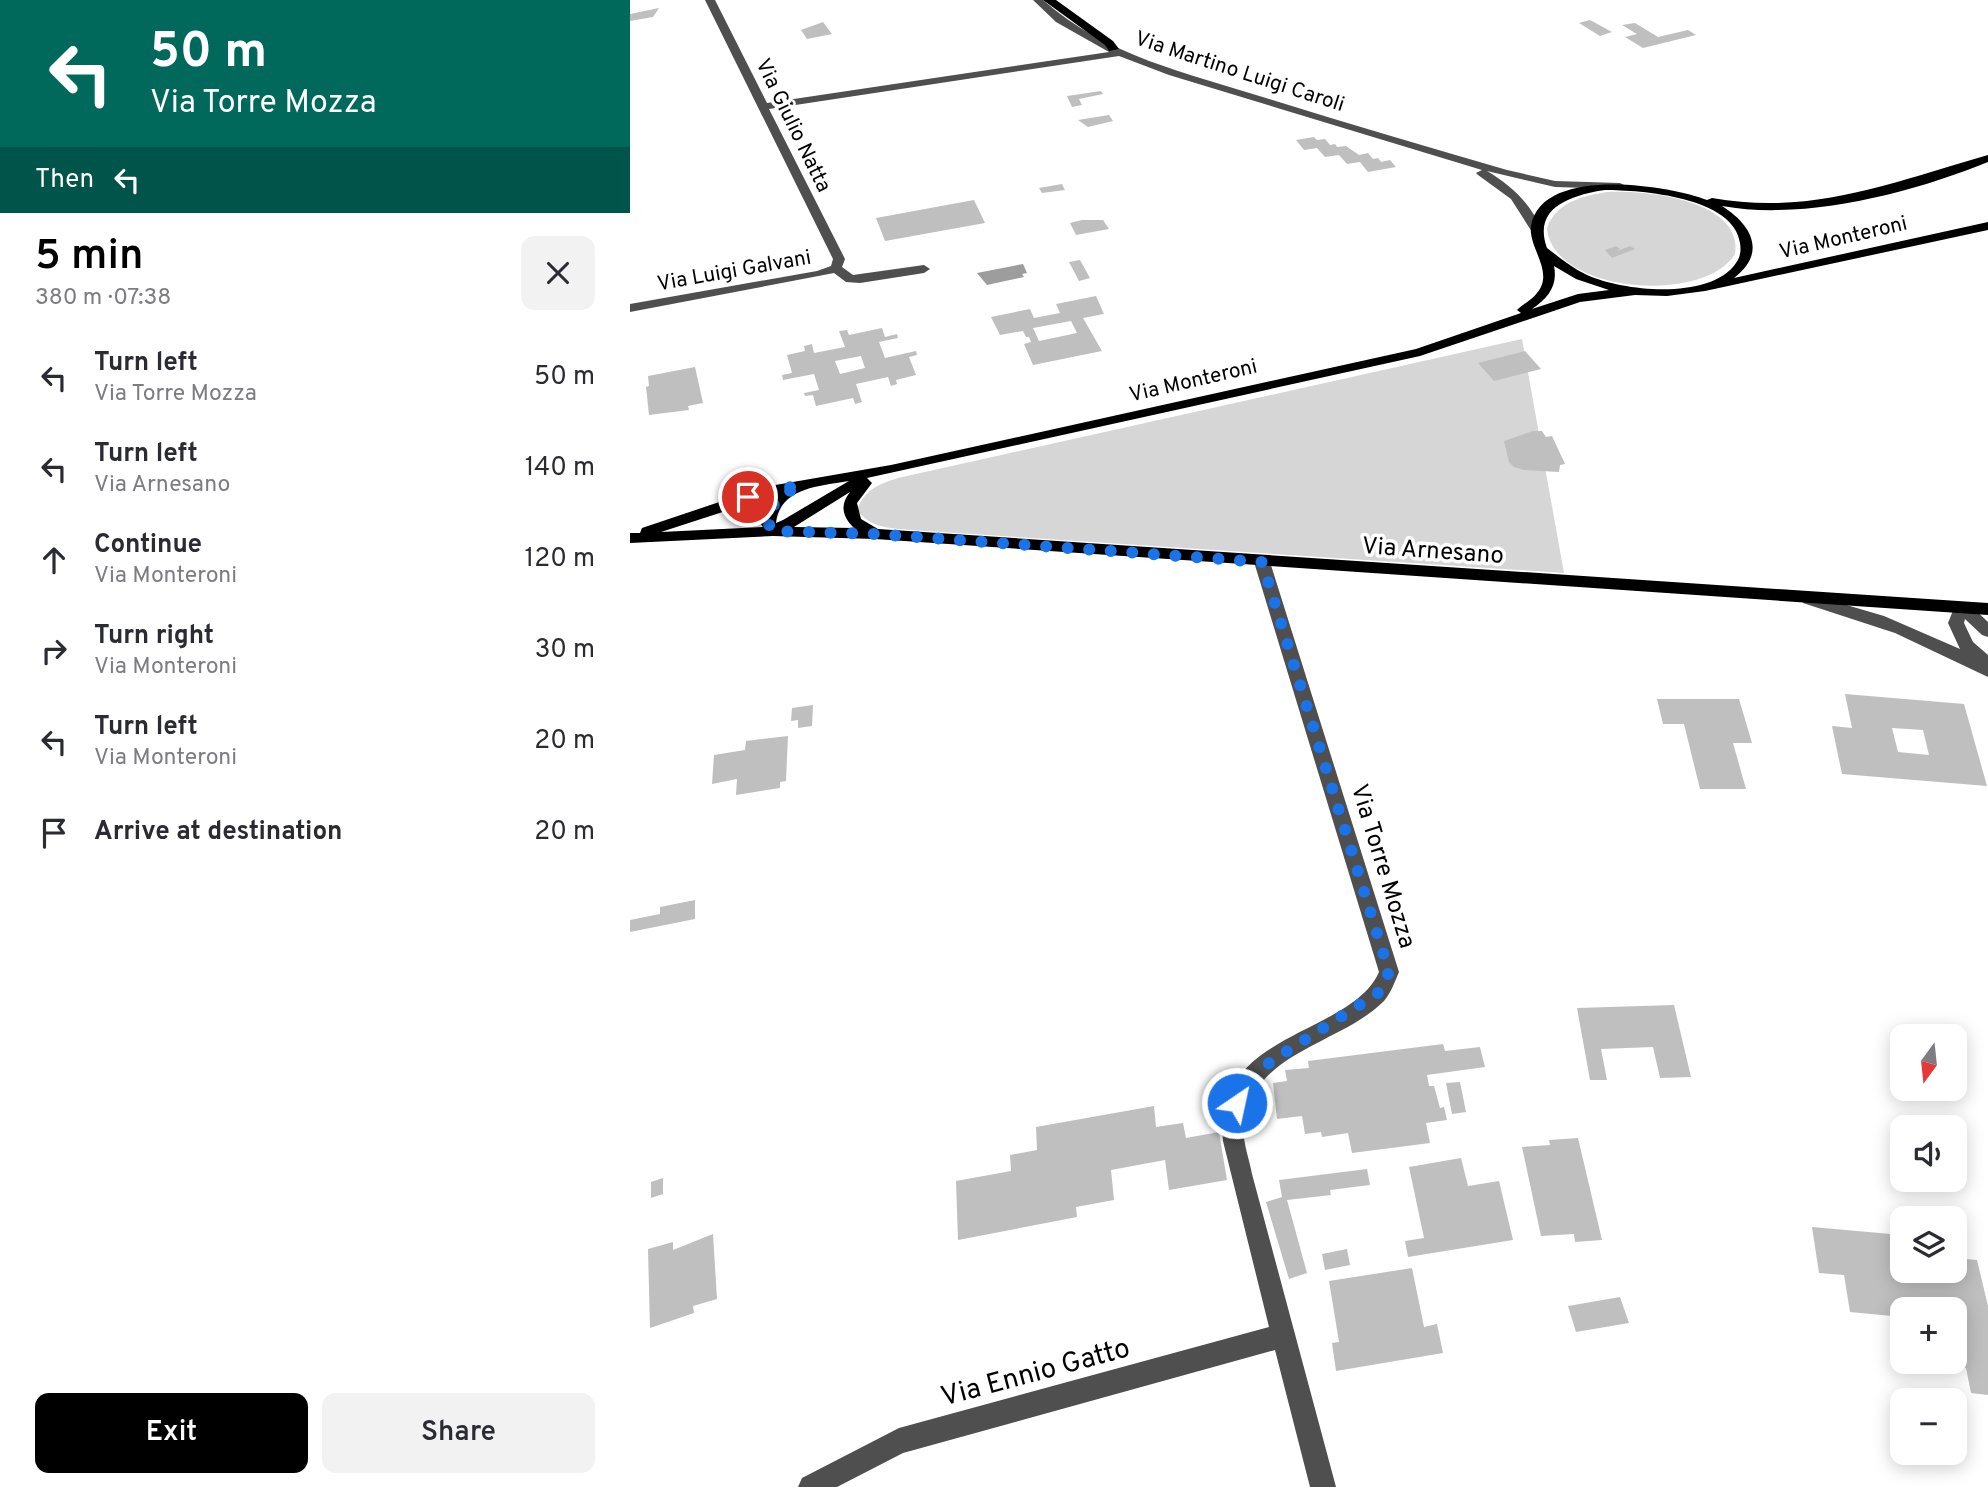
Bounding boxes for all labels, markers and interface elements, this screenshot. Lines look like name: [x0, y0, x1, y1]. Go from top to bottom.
text: 50 m: [150, 23, 267, 85]
street label: Via Martino Luigi Caroli: [1131, 26, 1348, 119]
icon: left: [35, 28, 126, 119]
street label: Via Giulio Natta: [749, 54, 837, 197]
text: Via Torre Mozza: [150, 84, 377, 124]
icon: left: [108, 161, 146, 199]
text: Then: [35, 164, 94, 197]
street label: Via Monteroni: [1777, 211, 1910, 266]
text: 5 min: [35, 231, 143, 284]
button: close: [521, 236, 595, 310]
street label: Via Luigi Galvani: [655, 245, 813, 298]
text: 380 m · 07:38: [35, 284, 171, 313]
text: Turn left: [94, 347, 198, 380]
street label: Via Monteroni: [1127, 354, 1260, 409]
icon: left: [35, 359, 73, 397]
text: 50 m: [534, 361, 595, 394]
text: Via Torre Mozza: [94, 380, 257, 409]
text: Turn left: [94, 438, 198, 471]
icon: left: [35, 450, 73, 488]
text: 140 m: [525, 452, 595, 485]
pin: [718, 467, 778, 527]
text: Via Arnesano: [94, 471, 230, 500]
icon: arrive: [729, 478, 767, 516]
text: Continue: [94, 529, 202, 562]
street label: Via Arnesano: [1361, 532, 1505, 572]
icon: ahead: [35, 541, 73, 579]
text: 120 m: [525, 543, 595, 576]
text: Via Monteroni: [94, 562, 237, 591]
text: Turn right: [94, 620, 214, 653]
icon: right: [35, 632, 73, 670]
text: 30 m: [535, 634, 595, 667]
text: Via Monteroni: [94, 653, 237, 682]
text: Turn left: [94, 711, 198, 744]
icon: left: [35, 723, 73, 761]
text: 20 m: [534, 725, 595, 758]
text: Via Monteroni: [94, 744, 237, 773]
street label: Via Torre Mozza: [1343, 781, 1421, 952]
icon: arrive: [35, 814, 73, 852]
text: Arrive at destination: [94, 816, 342, 849]
text: 20 m: [534, 816, 595, 849]
north arrow: [1890, 1024, 1967, 1101]
map controls: [1890, 1024, 1967, 1465]
position arrow: [1200, 1066, 1274, 1140]
button: sound: [1890, 1115, 1967, 1192]
button: layers: [1890, 1206, 1967, 1283]
button: +: [1890, 1297, 1967, 1374]
street label: Via Ennio Gatto: [937, 1331, 1134, 1416]
button: −: [1890, 1388, 1967, 1465]
button: Exit: [35, 1393, 308, 1473]
button: Share: [322, 1393, 595, 1473]

